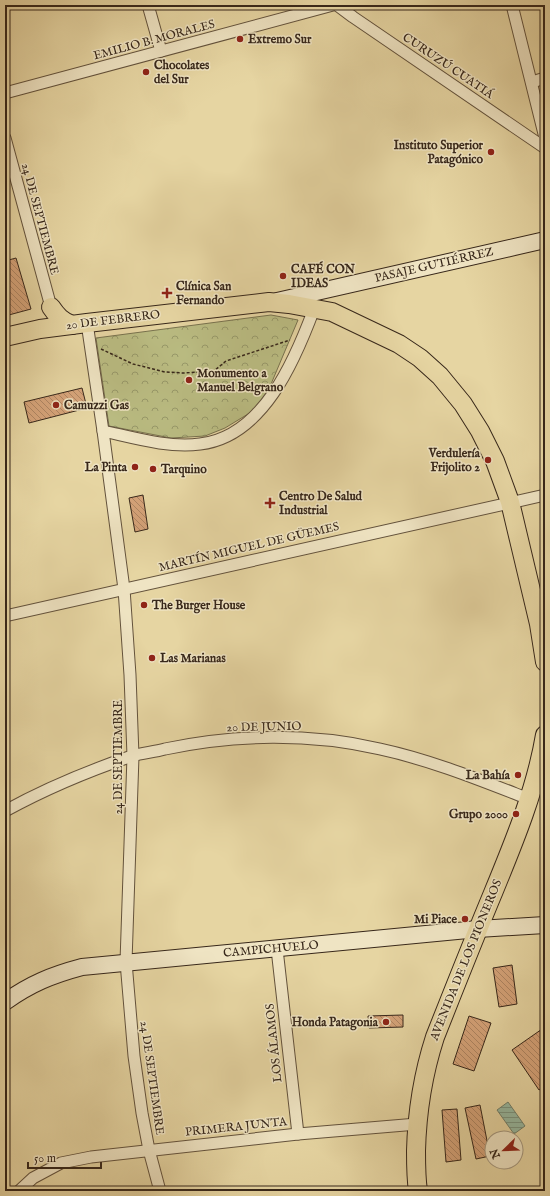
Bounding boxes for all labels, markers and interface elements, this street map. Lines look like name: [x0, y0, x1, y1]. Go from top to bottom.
street label: EMILIO B. MORALES: [92, 17, 216, 63]
street label: CURUZÚ CUATIÁ: [400, 29, 498, 103]
place label: Extremo Sur: [248, 32, 312, 47]
marker: Extremo Sur: [235, 34, 245, 44]
place label: Chocolates del Sur: [154, 58, 210, 87]
marker: Chocolates del Sur: [141, 67, 151, 77]
place label: Instituto Superior Patagónico: [394, 138, 484, 168]
marker: Instituto Superior Patagónico: [486, 147, 496, 157]
street label: 24 DE SEPTIEMBRE: [18, 162, 62, 276]
street label: PASAJE GUTIÉRREZ: [373, 243, 496, 287]
place label: CAFÉ CON IDEAS: [291, 261, 356, 291]
marker: CAFÉ CON IDEAS: [278, 271, 288, 281]
place label: Clínica San Fernando: [176, 279, 232, 308]
marker: Clínica San Fernando: [161, 287, 173, 299]
street label: 20 DE FEBRERO: [65, 307, 161, 333]
place label: Monumento a Manuel Belgrano: [197, 366, 284, 396]
marker: Monumento a Manuel Belgrano: [184, 375, 194, 385]
place label: Camuzzi Gas: [64, 398, 130, 413]
marker: Camuzzi Gas: [51, 400, 61, 410]
place label: Verdulería Frijolito 2: [428, 446, 481, 476]
marker: Verdulería Frijolito 2: [483, 455, 493, 465]
place label: La Pinta: [84, 460, 128, 475]
marker: La Pinta: [130, 462, 140, 472]
place label: Tarquino: [160, 462, 207, 478]
marker: Tarquino: [148, 464, 158, 474]
place label: Centro De Salud Industrial: [279, 489, 363, 518]
marker: Centro De Salud Industrial: [264, 497, 276, 509]
street label: MARTÍN MIGUEL DE GÜEMES: [157, 518, 341, 575]
place label: The Burger House: [151, 598, 246, 614]
marker: The Burger House: [139, 600, 149, 610]
place label: Las Marianas: [159, 651, 226, 666]
marker: Las Marianas: [147, 653, 157, 663]
street label: 24 DE SEPTIEMBRE: [111, 700, 126, 814]
street label: 20 DE JUNIO: [226, 719, 302, 736]
place label: La Bahía: [465, 768, 511, 783]
marker: La Bahía: [513, 770, 523, 780]
place label: Grupo 2000: [449, 807, 508, 823]
marker: Grupo 2000: [511, 809, 521, 819]
street label: AVENIDA DE LOS PIONEROS: [426, 877, 505, 1044]
place label: Mi Piace: [414, 912, 457, 927]
marker: Mi Piace: [460, 914, 470, 924]
street label: CAMPICHUELO: [223, 937, 319, 961]
street label: LOS ÁLAMOS: [261, 1003, 286, 1083]
place label: Honda Patagonia: [292, 1015, 379, 1031]
marker: Honda Patagonia: [381, 1017, 391, 1027]
street label: 24 DE SEPTIEMBRE: [137, 1020, 167, 1136]
street label: PRIMERA JUNTA: [184, 1114, 289, 1141]
north arrow: [484, 1130, 524, 1170]
scale bar: [28, 1144, 101, 1170]
text: N: [487, 1146, 504, 1162]
text: 50 m: [34, 1151, 56, 1166]

